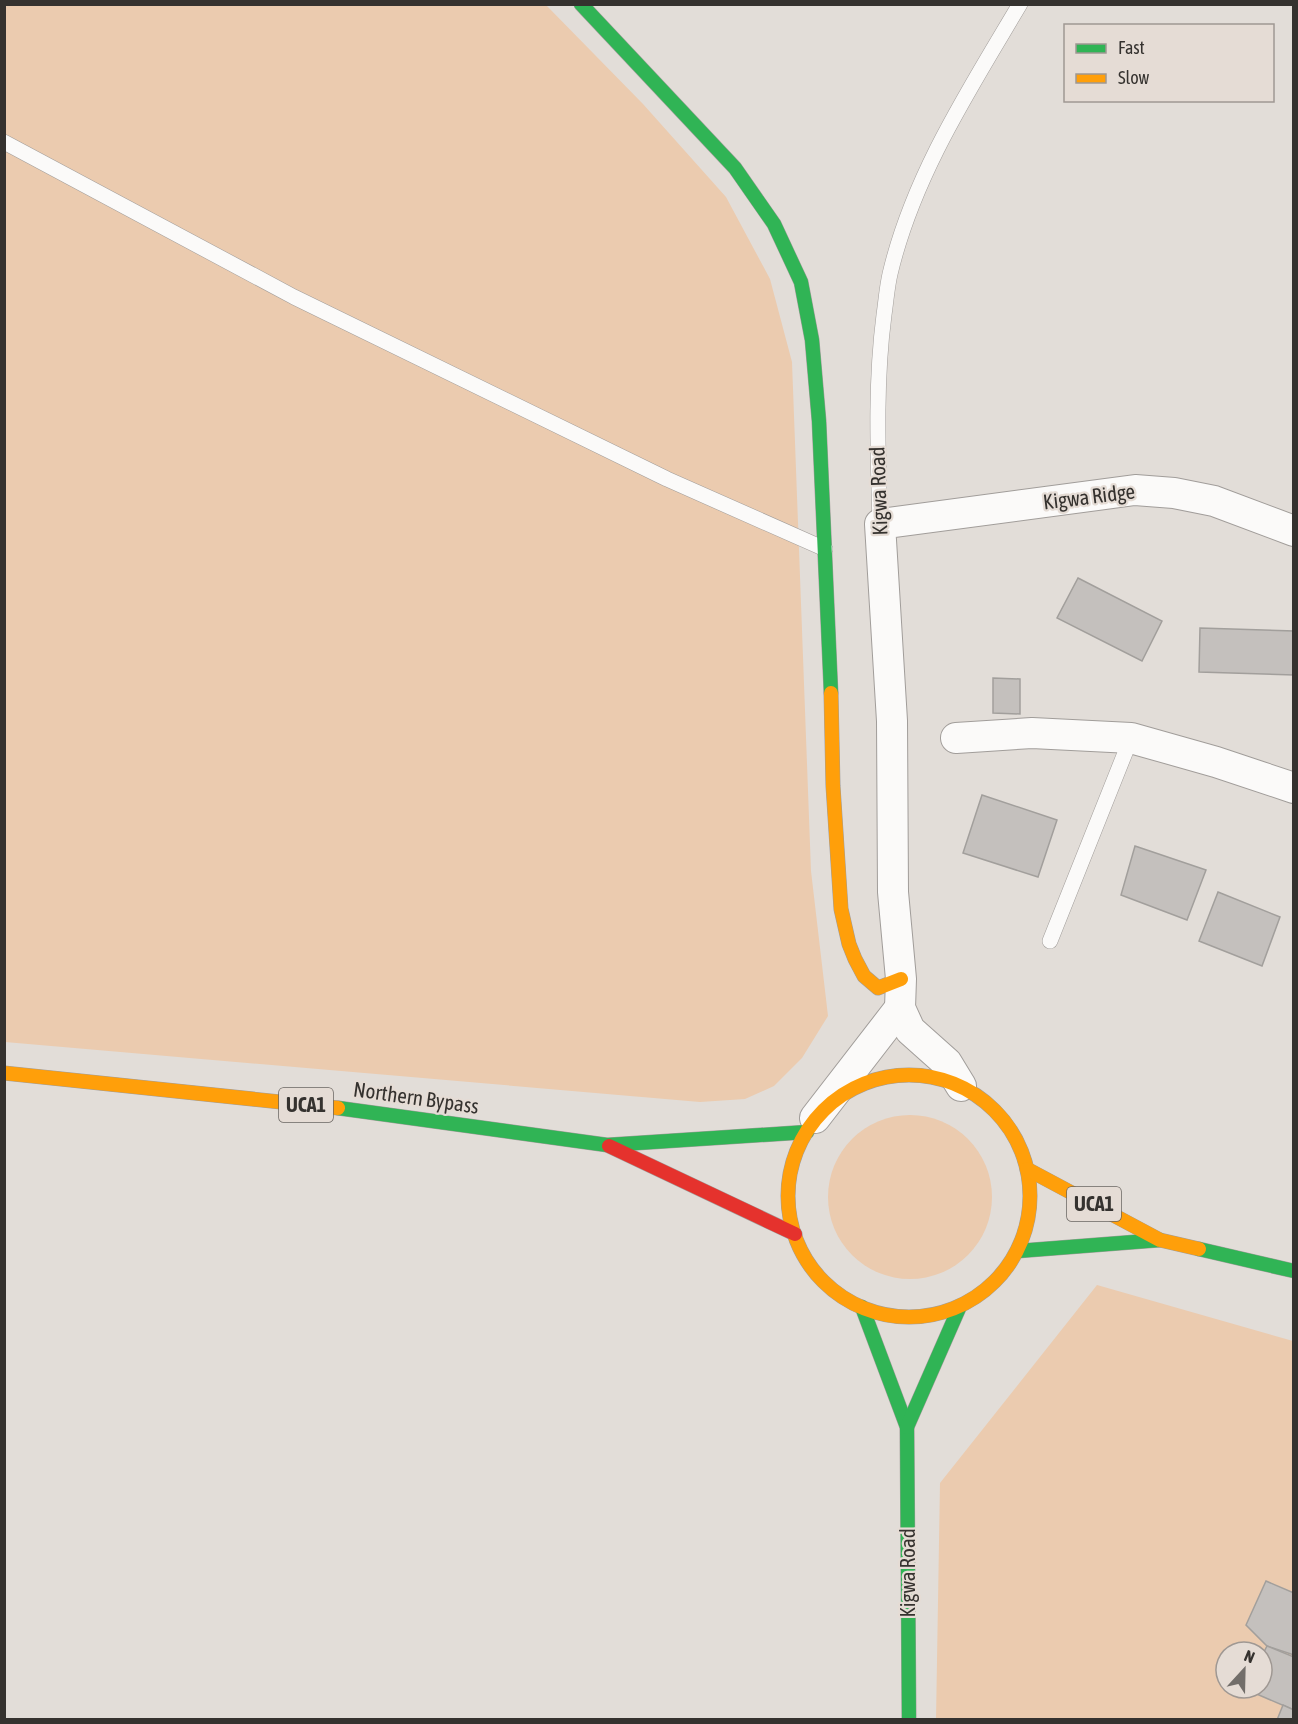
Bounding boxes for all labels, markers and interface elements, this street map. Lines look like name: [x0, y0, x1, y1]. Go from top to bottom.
legend: [1064, 24, 1274, 102]
text: Fast: [1118, 37, 1145, 58]
text: Slow: [1118, 67, 1149, 88]
street label: Kigwa Road: [864, 446, 892, 536]
street label: Kigwa Ridge: [1041, 478, 1136, 514]
street label: Northern Bypass: [352, 1076, 480, 1118]
road number: UCA1: [279, 1088, 333, 1122]
road number: UCA1: [1067, 1187, 1121, 1221]
street label: Kigwa Road: [895, 1528, 919, 1618]
north arrow: [1214, 1640, 1274, 1700]
text: N: [1242, 1646, 1257, 1666]

